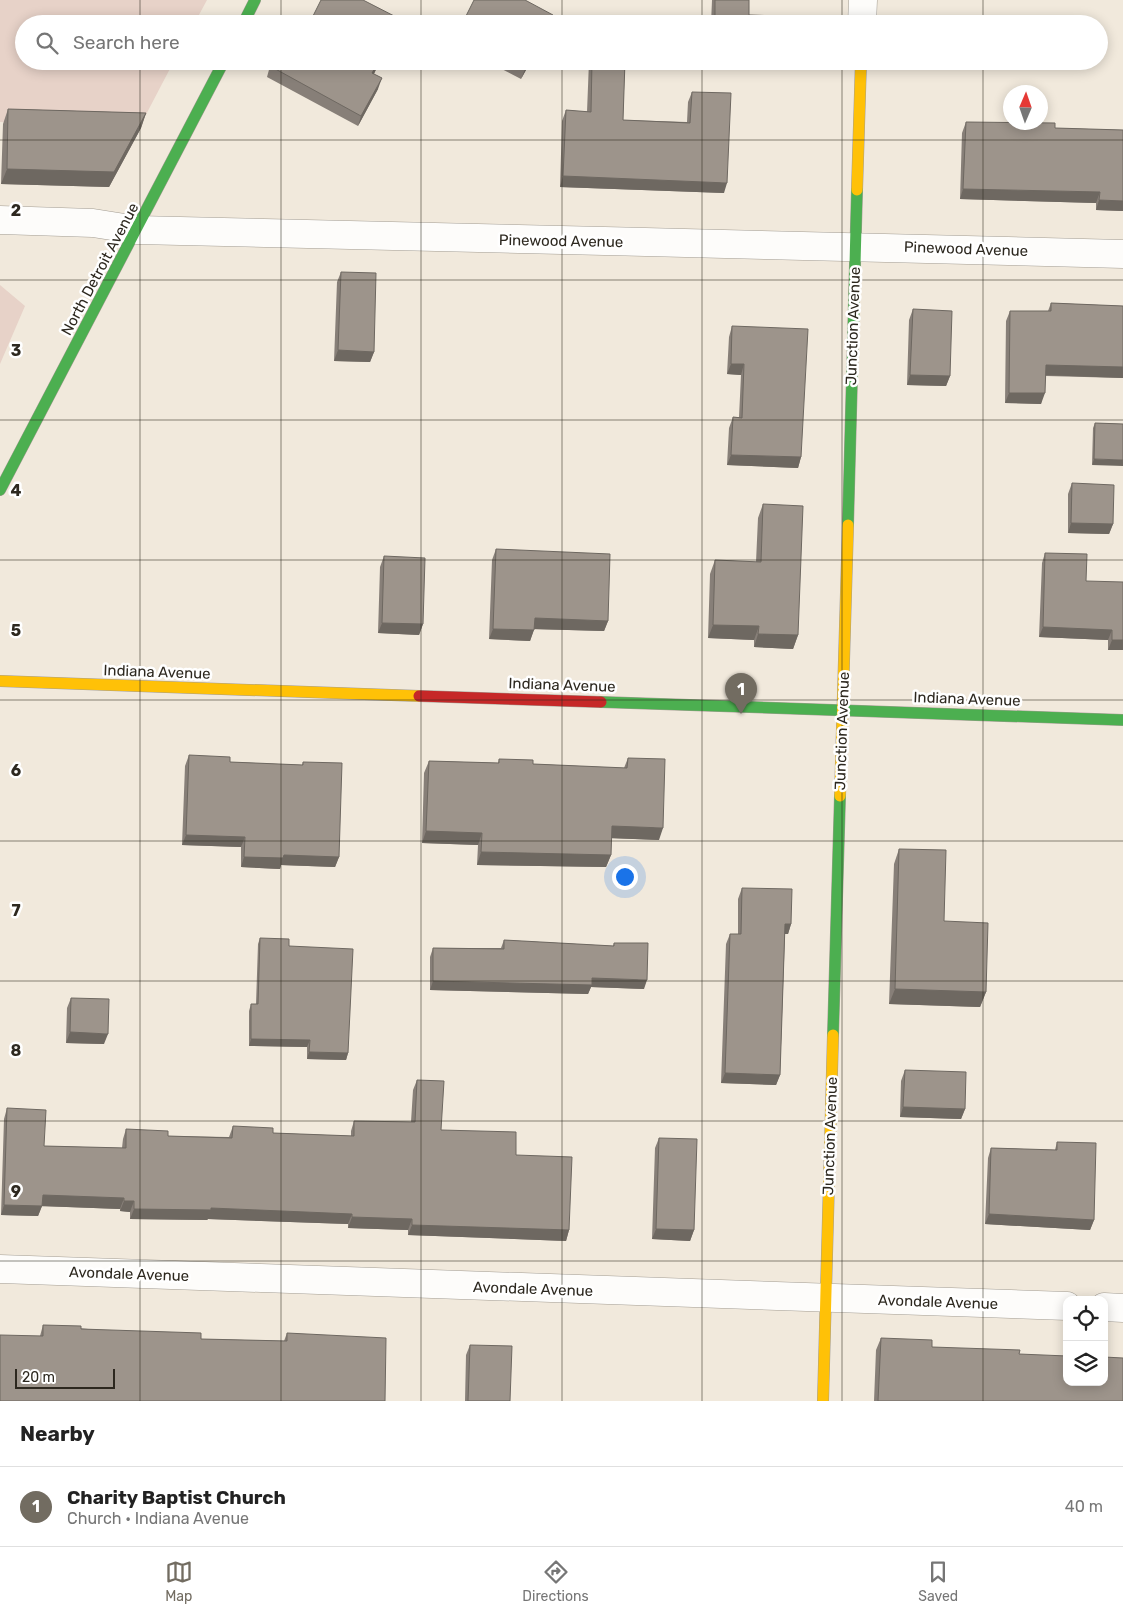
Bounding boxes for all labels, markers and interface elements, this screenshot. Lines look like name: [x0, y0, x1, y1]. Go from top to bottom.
search box: [15, 15, 1108, 70]
icon: search: [33, 29, 61, 57]
text: Search here: [73, 31, 180, 54]
north arrow: [1003, 85, 1048, 130]
street label: North Detroit Avenue: [57, 200, 143, 338]
text: 2: [11, 201, 21, 220]
street label: Pinewood Avenue: [499, 231, 623, 251]
street label: Pinewood Avenue: [904, 238, 1028, 260]
street label: Junction Avenue: [842, 266, 864, 386]
text: 3: [11, 341, 21, 360]
text: 4: [11, 481, 22, 500]
text: 5: [11, 621, 21, 640]
street label: Indiana Avenue: [103, 661, 211, 683]
street label: Junction Avenue: [831, 671, 853, 791]
pin: 1: [725, 673, 757, 714]
street label: Indiana Avenue: [508, 674, 616, 696]
street label: Indiana Avenue: [913, 688, 1021, 710]
text: 6: [11, 761, 21, 780]
your location: [612, 864, 638, 890]
text: 7: [11, 901, 21, 920]
text: 8: [11, 1041, 22, 1060]
street label: Junction Avenue: [819, 1076, 841, 1196]
text: 9: [11, 1182, 21, 1201]
street label: Avondale Avenue: [69, 1263, 189, 1285]
street label: Avondale Avenue: [473, 1278, 593, 1300]
street label: Avondale Avenue: [878, 1291, 998, 1313]
map controls: [1063, 1296, 1108, 1386]
button: locate: [1063, 1296, 1108, 1341]
button: layers: [1063, 1341, 1108, 1386]
scale bar: [15, 1366, 115, 1389]
text: 20 m: [22, 1369, 55, 1386]
text: Nearby: [20, 1421, 95, 1446]
text: Charity Baptist Church: [67, 1486, 286, 1509]
text: 1: [32, 1497, 40, 1516]
text: 40 m: [1065, 1497, 1103, 1516]
text: Church · Indiana Avenue: [67, 1509, 249, 1528]
tab: Map: [165, 1558, 193, 1605]
tab: Directions: [522, 1558, 589, 1605]
tab: Saved: [918, 1558, 958, 1605]

